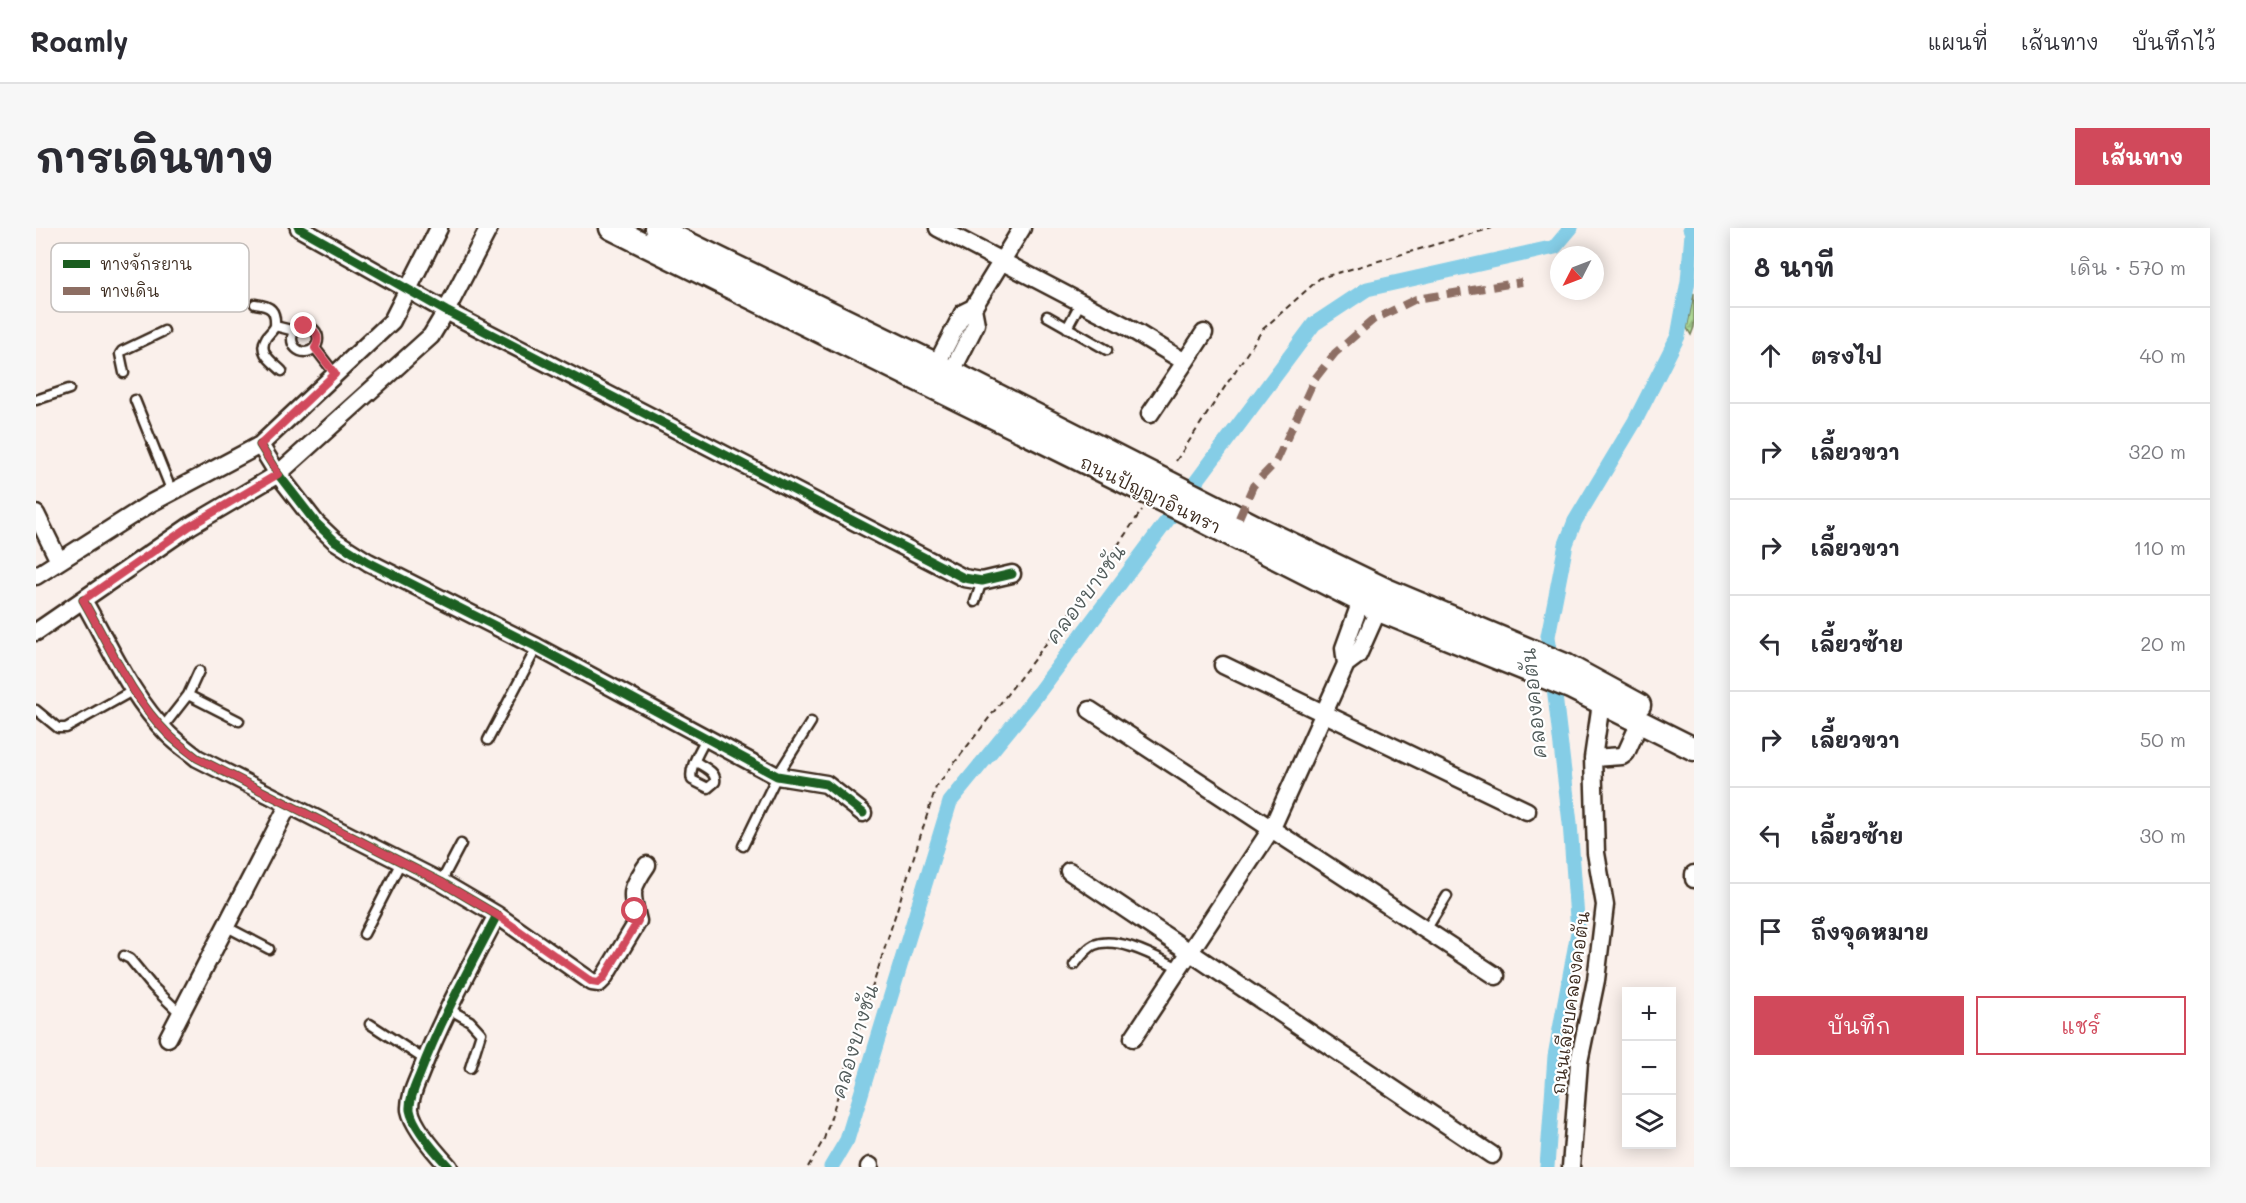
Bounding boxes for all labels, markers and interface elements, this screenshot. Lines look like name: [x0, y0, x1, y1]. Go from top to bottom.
text: Roamly: [30, 23, 129, 59]
text: แผนที่: [1928, 28, 1988, 55]
text: เส้นทาง: [2021, 28, 2099, 55]
text: บันทึกไว้: [2132, 28, 2216, 55]
button: เส้นทาง: [2075, 128, 2210, 185]
text: การเดินทาง: [36, 129, 274, 184]
legend: [51, 243, 249, 312]
north arrow: [1550, 246, 1604, 300]
text: 8 นาที: [1754, 250, 1834, 284]
text: ทางจักรยาน: [100, 252, 192, 274]
text: เดิน · 570 m: [2070, 254, 2186, 280]
text: ทางเดิน: [100, 280, 160, 301]
route end: [290, 312, 316, 338]
icon: ahead: [1754, 339, 1787, 372]
text: ตรงไป: [1811, 341, 1882, 370]
text: 40 m: [2140, 342, 2186, 368]
icon: right: [1754, 435, 1787, 468]
text: เลี้ยวขวา: [1811, 437, 1900, 466]
text: 320 m: [2128, 438, 2186, 464]
street label: ถนนปัญญาอินทรา: [1076, 450, 1225, 539]
icon: right: [1754, 531, 1787, 564]
text: เลี้ยวขวา: [1811, 533, 1900, 562]
text: 110 m: [2133, 534, 2186, 560]
water label: คลองบางชัน: [1039, 538, 1131, 648]
icon: left: [1754, 627, 1787, 660]
text: เลี้ยวซ้าย: [1811, 629, 1903, 658]
text: 20 m: [2140, 630, 2186, 656]
water label: คลองคอตัน: [1514, 646, 1552, 760]
icon: right: [1754, 723, 1787, 756]
text: เลี้ยวขวา: [1811, 725, 1900, 754]
text: 50 m: [2140, 726, 2186, 752]
icon: left: [1754, 819, 1787, 852]
text: เลี้ยวซ้าย: [1811, 821, 1903, 850]
text: 30 m: [2140, 822, 2186, 848]
route start: [621, 897, 647, 923]
street label: ถนนเลียบคลองคอตัน: [1545, 909, 1595, 1096]
icon: arrive: [1754, 915, 1787, 948]
text: ถึงจุดหมาย: [1811, 917, 1929, 946]
water label: คลองบางชัน: [824, 980, 884, 1101]
map controls: [1622, 987, 1676, 1149]
button: +: [1622, 987, 1676, 1041]
button: บันทึก: [1754, 996, 1964, 1055]
button: แชร์: [1976, 996, 2186, 1055]
button: −: [1622, 1041, 1676, 1095]
button: layers: [1622, 1095, 1676, 1149]

